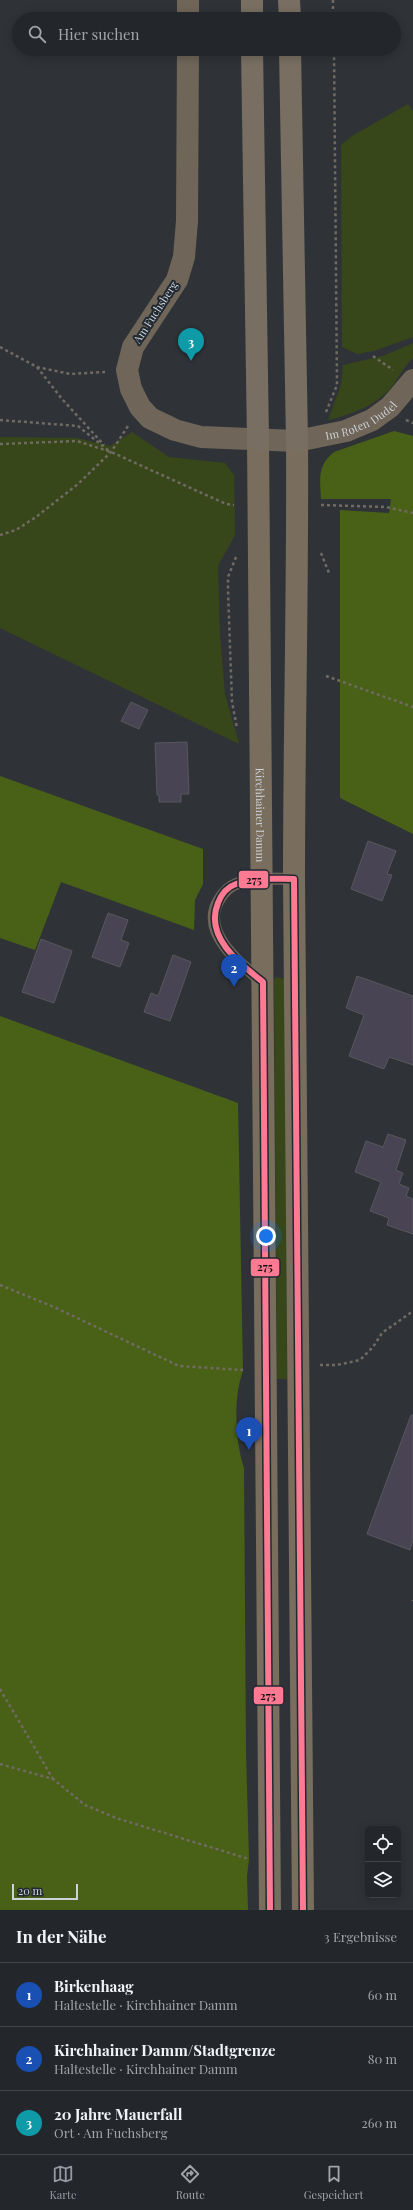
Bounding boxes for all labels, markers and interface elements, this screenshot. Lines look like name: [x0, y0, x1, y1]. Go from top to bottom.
search box: [12, 12, 401, 56]
icon: search: [26, 23, 48, 45]
text: Hier suchen: [58, 24, 140, 44]
street label: Am Fuchsberg: [129, 278, 181, 347]
pin: 3: [178, 328, 204, 361]
street label: Im Roten Dudel: [324, 397, 400, 443]
street label: Kirchhainer Damm: [253, 768, 269, 863]
line badge: 275: [238, 870, 269, 889]
text: 275: [246, 872, 262, 887]
pin: 2: [221, 954, 247, 987]
your location: [256, 1226, 276, 1246]
line badge: 275: [250, 1258, 280, 1277]
text: 275: [257, 1259, 273, 1274]
pin: 1: [236, 1417, 262, 1450]
line badge: 275: [253, 1686, 284, 1705]
text: 275: [260, 1688, 276, 1703]
map controls: [365, 1826, 401, 1898]
button: locate: [365, 1826, 401, 1862]
button: layers: [365, 1862, 401, 1898]
scale bar: [12, 1882, 78, 1901]
text: 20 m: [18, 1883, 42, 1898]
text: In der Nähe: [16, 1925, 107, 1947]
text: 3 Ergebnisse: [324, 1928, 397, 1945]
text: Birkenhaag: [54, 1976, 133, 1996]
text: 1: [27, 1986, 31, 2003]
text: 60 m: [368, 1986, 397, 2003]
text: Haltestelle · Kirchhainer Damm: [54, 1996, 238, 2013]
text: Kirchhainer Damm/Stadtgrenze: [54, 2040, 276, 2060]
text: 2: [26, 2050, 32, 2067]
text: 80 m: [368, 2050, 397, 2067]
text: Haltestelle · Kirchhainer Damm: [54, 2060, 238, 2077]
text: 20 Jahre Mauerfall: [54, 2104, 182, 2124]
text: 3: [26, 2114, 32, 2131]
text: 260 m: [361, 2114, 397, 2131]
text: Ort · Am Fuchsberg: [54, 2124, 168, 2141]
tab: Karte: [50, 2163, 77, 2202]
tab: Route: [176, 2163, 205, 2202]
tab: Gespeichert: [304, 2163, 363, 2202]

